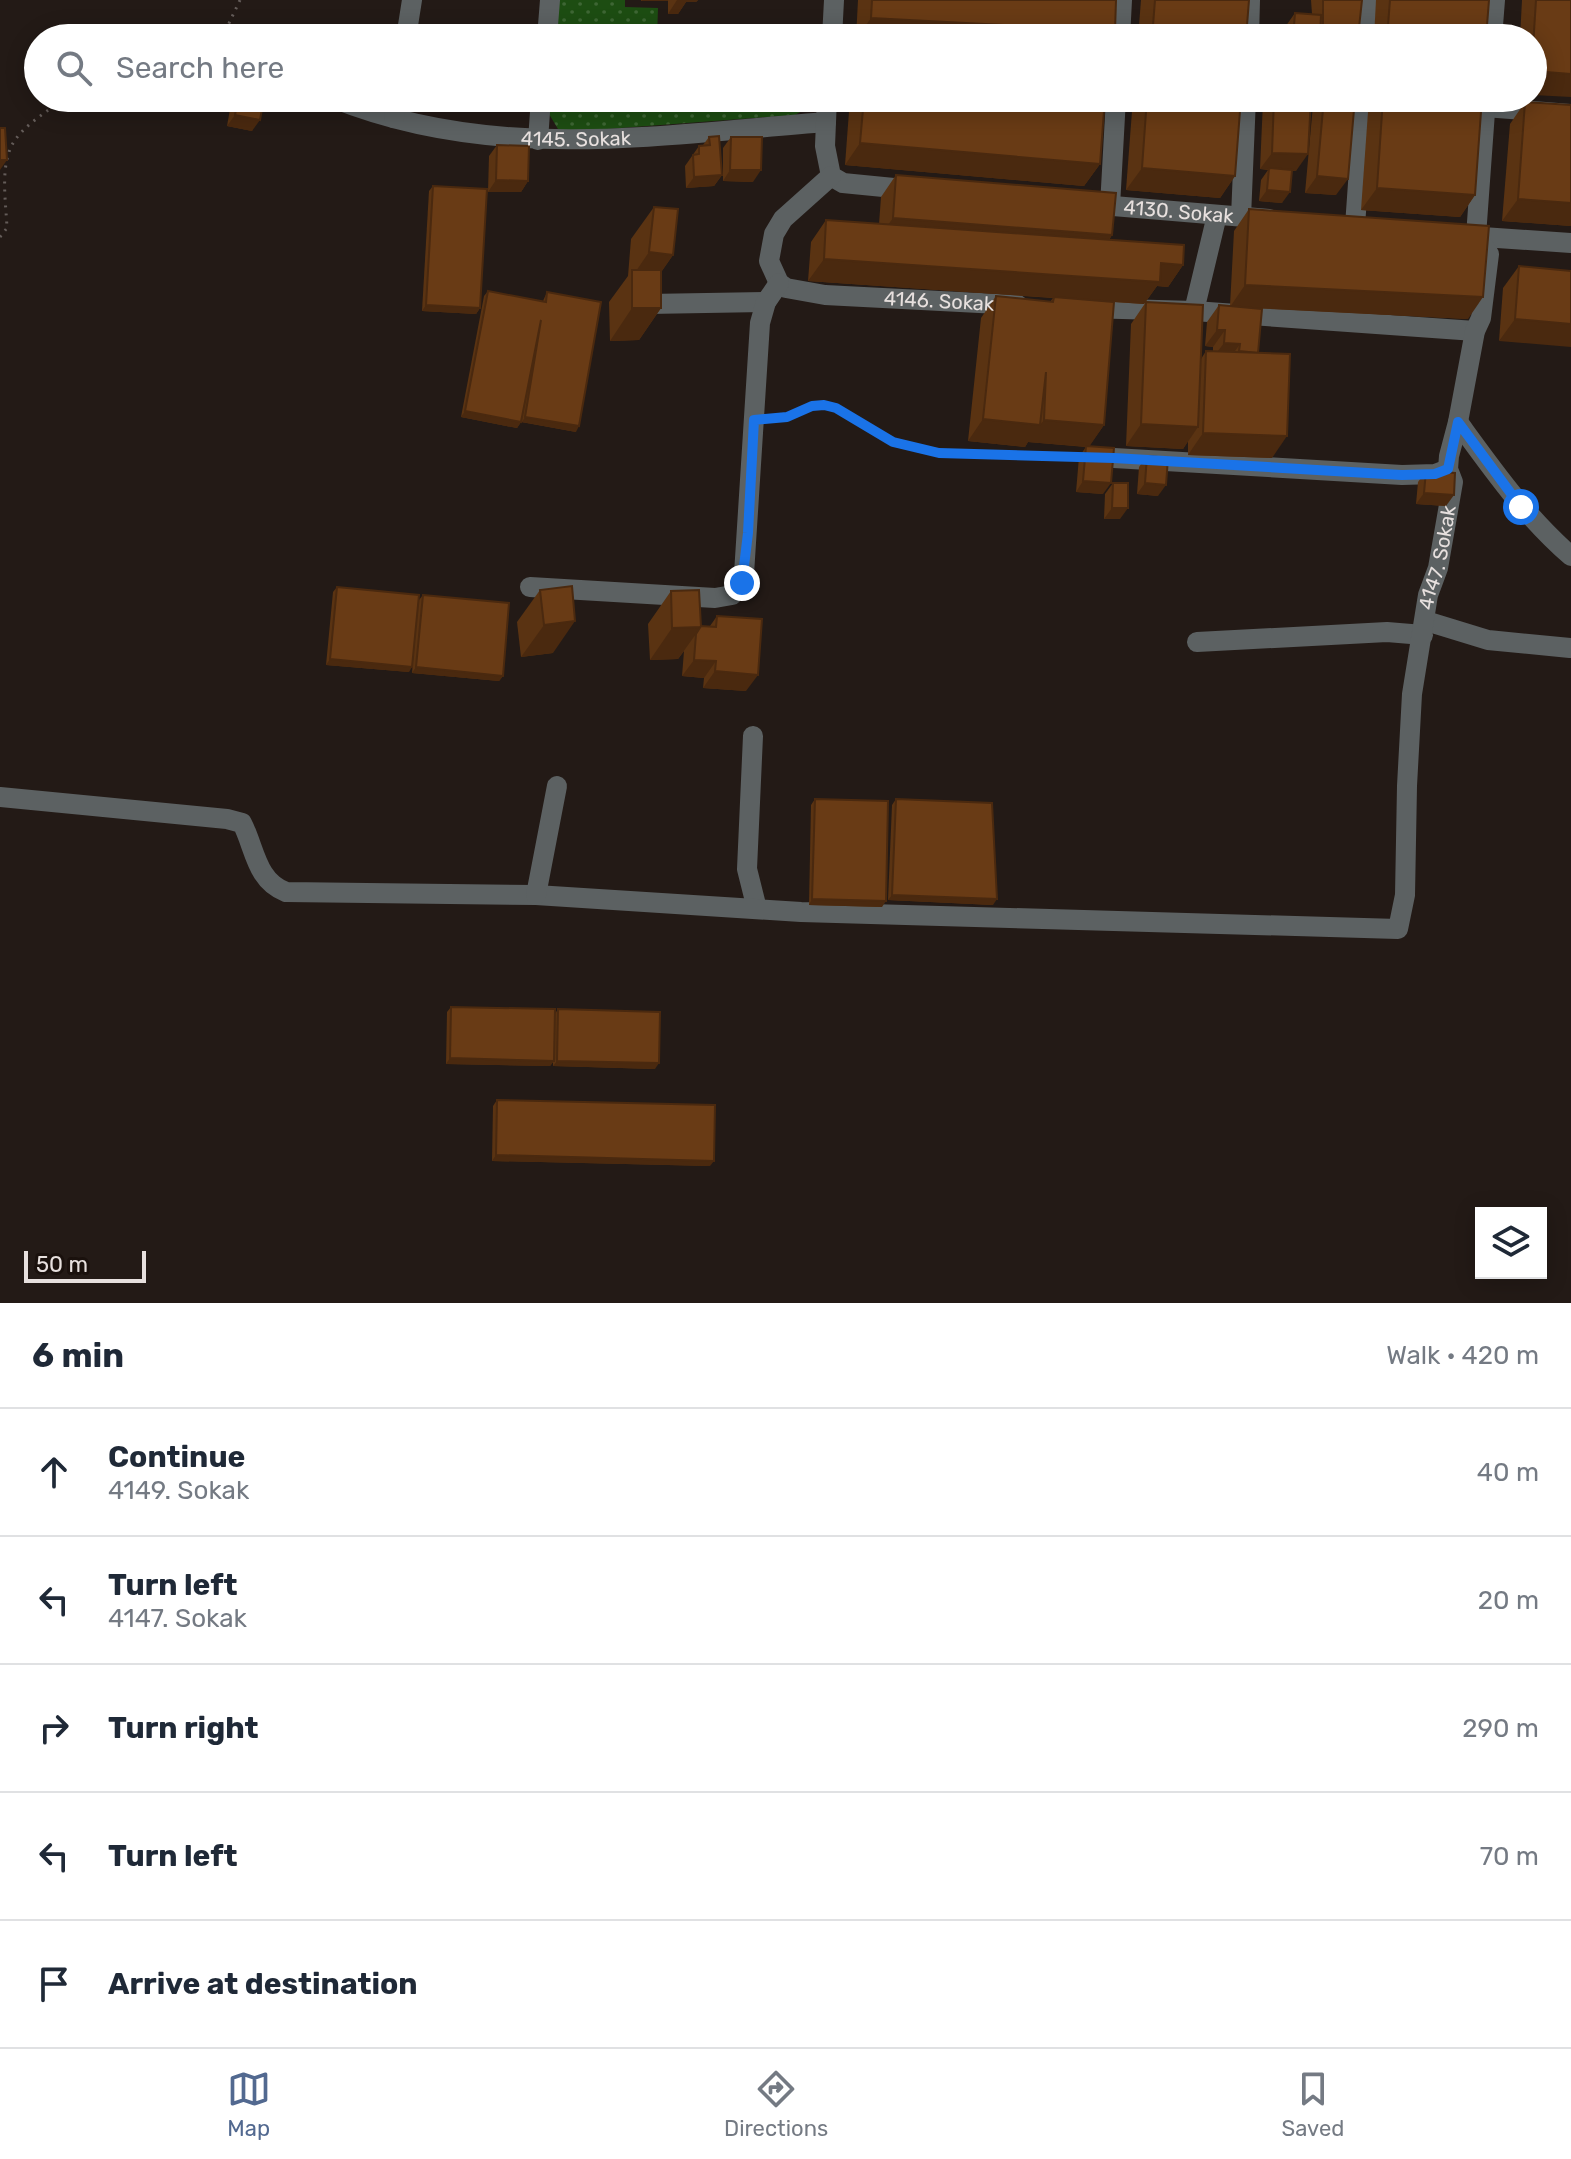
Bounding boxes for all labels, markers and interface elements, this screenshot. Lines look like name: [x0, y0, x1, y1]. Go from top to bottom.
search box: [24, 24, 1547, 112]
icon: search: [52, 46, 96, 90]
text: Search here: [116, 50, 284, 86]
street label: 4145. Sokak: [520, 126, 632, 151]
street label: 4130. Sokak: [1123, 195, 1235, 228]
street label: 4146. Sokak: [883, 286, 996, 316]
route start: [1503, 489, 1539, 525]
street label: 4147. Sokak: [1414, 503, 1461, 611]
route end: [724, 565, 760, 601]
map controls: [1475, 1207, 1547, 1279]
button: layers: [1475, 1207, 1547, 1279]
scale bar: [24, 1247, 146, 1283]
text: 50 m: [36, 1251, 88, 1278]
text: 6 min: [32, 1335, 124, 1376]
text: Walk · 420 m: [1386, 1340, 1539, 1371]
text: Continue: [108, 1439, 245, 1475]
icon: ahead: [32, 1450, 76, 1494]
text: 40 m: [1477, 1457, 1539, 1488]
text: 4149. Sokak: [108, 1475, 249, 1506]
text: Turn left: [108, 1567, 238, 1603]
icon: left: [32, 1578, 76, 1622]
text: 20 m: [1478, 1585, 1539, 1616]
text: 4147. Sokak: [108, 1603, 247, 1634]
icon: right: [32, 1706, 76, 1750]
text: Turn right: [108, 1710, 259, 1746]
text: 290 m: [1462, 1713, 1539, 1744]
icon: left: [32, 1834, 76, 1878]
text: Turn left: [108, 1838, 238, 1874]
text: 70 m: [1480, 1841, 1539, 1872]
icon: arrive: [32, 1962, 76, 2006]
text: Arrive at destination: [108, 1966, 418, 2002]
tab: Map: [227, 2067, 271, 2142]
tab: Directions: [724, 2067, 828, 2142]
tab: Saved: [1282, 2067, 1344, 2142]

